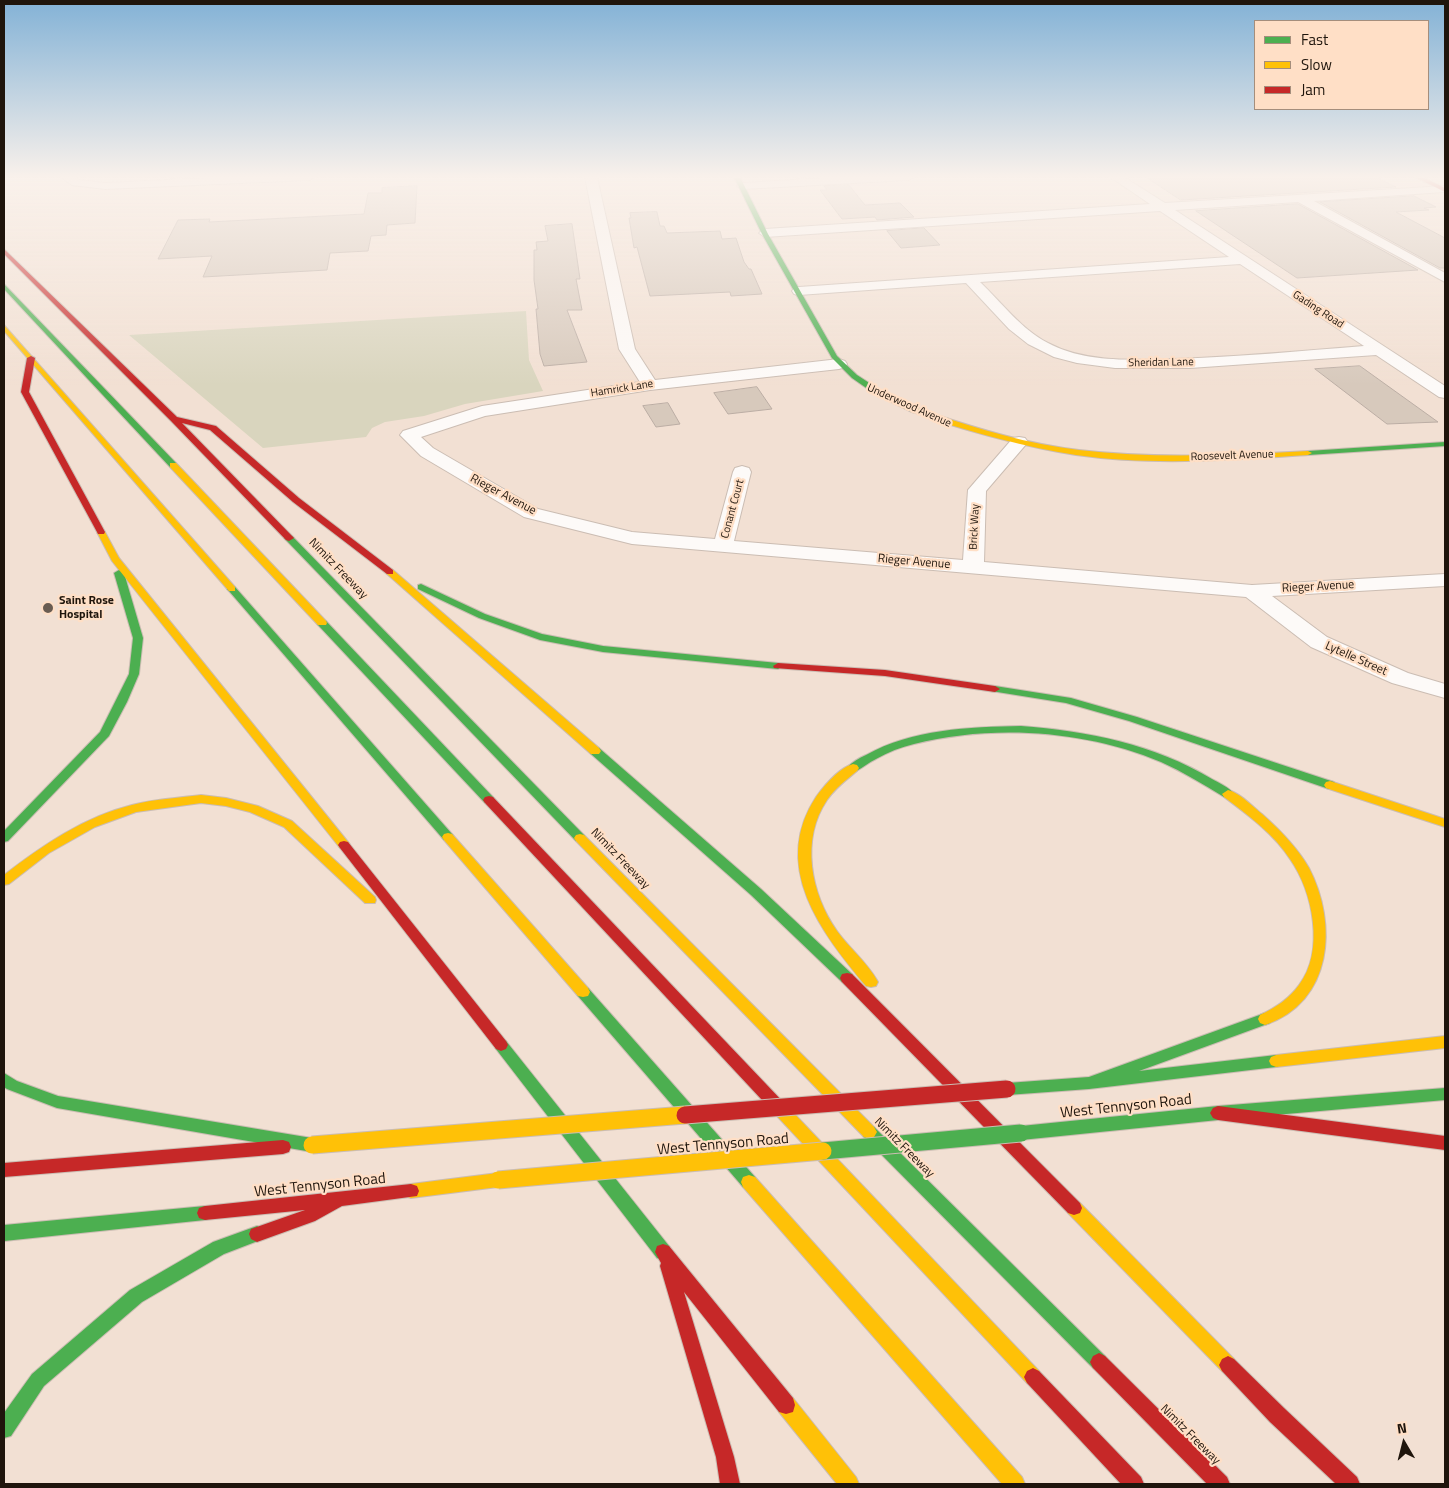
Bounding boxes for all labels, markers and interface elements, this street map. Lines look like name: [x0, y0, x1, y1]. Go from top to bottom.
legend: [1254, 20, 1429, 110]
text: Fast: [1301, 28, 1328, 51]
text: Slow: [1301, 53, 1332, 76]
text: Jam: [1301, 78, 1325, 101]
street label: Gading Road: [1290, 289, 1346, 331]
street label: Sheridan Lane: [1128, 356, 1194, 370]
street label: Hamrick Lane: [590, 378, 654, 400]
street label: Underwood Avenue: [865, 382, 953, 430]
street label: Roosevelt Avenue: [1190, 448, 1274, 464]
street label: Rieger Avenue: [468, 472, 538, 518]
street label: Conant Court: [719, 478, 747, 540]
street label: Brick Way: [967, 504, 983, 550]
street label: Nimitz Freeway: [305, 536, 371, 602]
street label: Rieger Avenue: [877, 552, 951, 572]
street label: Rieger Avenue: [1281, 578, 1355, 596]
place label: Saint Rose Hospital: [59, 594, 114, 622]
marker: Saint Rose Hospital: [41, 601, 55, 615]
street label: Lytelle Street: [1323, 639, 1389, 679]
street label: Nimitz Freeway: [587, 826, 653, 892]
street label: West Tennyson Road: [1059, 1091, 1193, 1123]
street label: Nimitz Freeway: [871, 1115, 937, 1181]
street label: West Tennyson Road: [656, 1130, 790, 1160]
street label: West Tennyson Road: [253, 1170, 387, 1202]
street label: Nimitz Freeway: [1157, 1402, 1223, 1468]
text: N: [1396, 1417, 1408, 1439]
north arrow: [1379, 1418, 1429, 1468]

